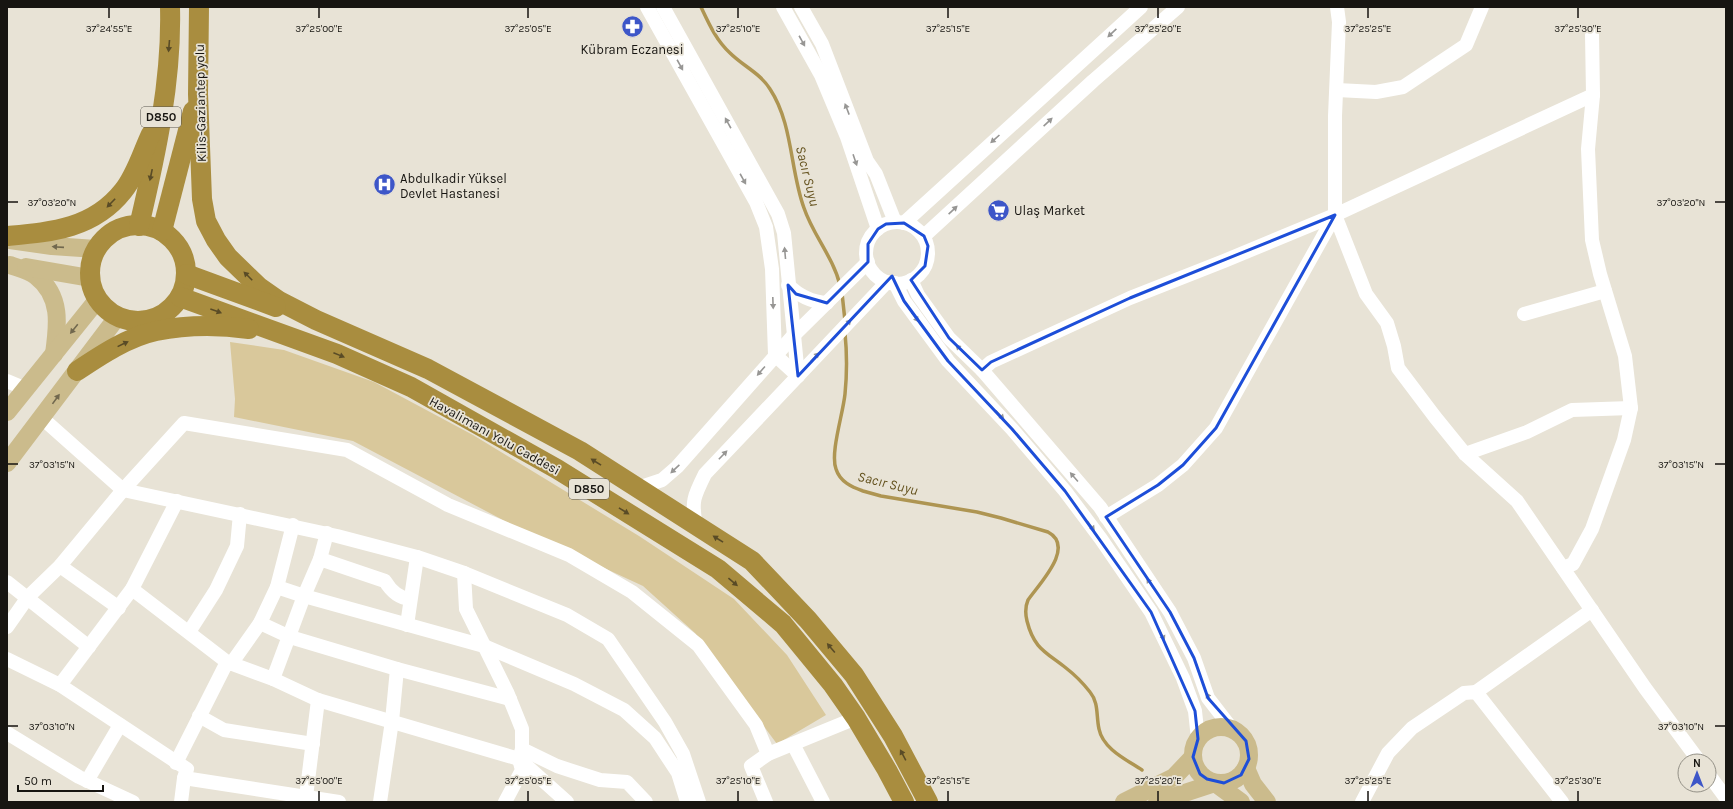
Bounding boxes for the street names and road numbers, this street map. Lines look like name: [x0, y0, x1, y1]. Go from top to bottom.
street label: Kilis-Gaziantep yolu: [192, 44, 209, 162]
road number: D850: [141, 107, 181, 127]
street label: Havalimanı Yolu Caddesi: [427, 393, 563, 478]
road number: D850: [569, 479, 609, 499]

